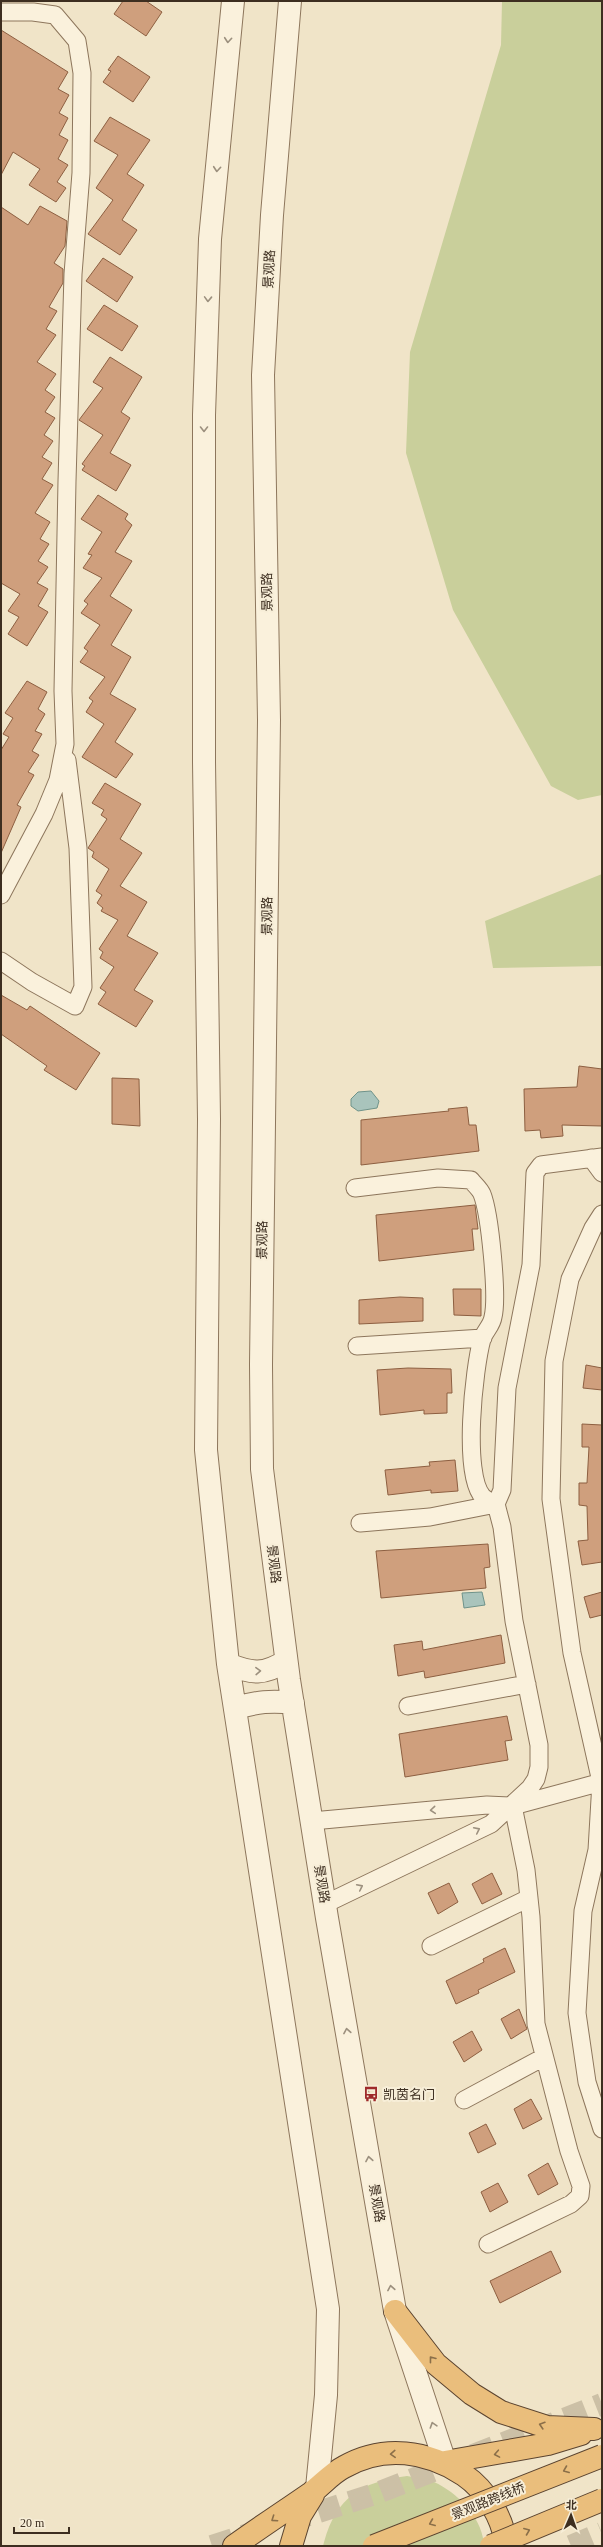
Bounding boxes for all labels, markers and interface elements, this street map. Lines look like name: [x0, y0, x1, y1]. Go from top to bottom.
one-way arrow: [224, 37, 233, 43]
one-way arrow: [212, 166, 221, 172]
street label: 景观路: [260, 249, 278, 289]
one-way arrow: [204, 296, 213, 302]
one-way arrow: [200, 426, 208, 432]
street label: 景观路: [259, 572, 275, 612]
street label: 景观路: [259, 896, 275, 936]
street label: 景观路: [254, 1220, 270, 1260]
street label: 景观路: [264, 1544, 284, 1584]
one-way arrow: [255, 1667, 261, 1675]
one-way arrow: [430, 1805, 436, 1814]
one-way arrow: [473, 1827, 481, 1835]
street label: 景观路: [312, 1864, 332, 1904]
one-way arrow: [356, 1884, 364, 1892]
one-way arrow: [343, 2028, 352, 2034]
bus stop icon: 凯茵名门: [362, 2085, 380, 2103]
place label: 凯茵名门: [383, 2087, 435, 2102]
one-way arrow: [365, 2156, 374, 2163]
street label: 景观路: [366, 2182, 388, 2224]
one-way arrow: [388, 2284, 396, 2291]
one-way arrow: [430, 2357, 437, 2364]
one-way arrow: [538, 2421, 545, 2430]
one-way arrow: [429, 2422, 438, 2429]
one-way arrow: [390, 2449, 396, 2458]
one-way arrow: [494, 2449, 500, 2458]
one-way arrow: [562, 2466, 569, 2474]
street label: 景观路跨线桥: [449, 2479, 527, 2523]
north arrow: [551, 2495, 591, 2535]
text: 北: [566, 2499, 577, 2511]
scale bar: [14, 2509, 69, 2535]
one-way arrow: [271, 2514, 278, 2521]
text: 20 m: [20, 2516, 45, 2530]
one-way arrow: [428, 2519, 435, 2527]
one-way arrow: [523, 2528, 531, 2536]

